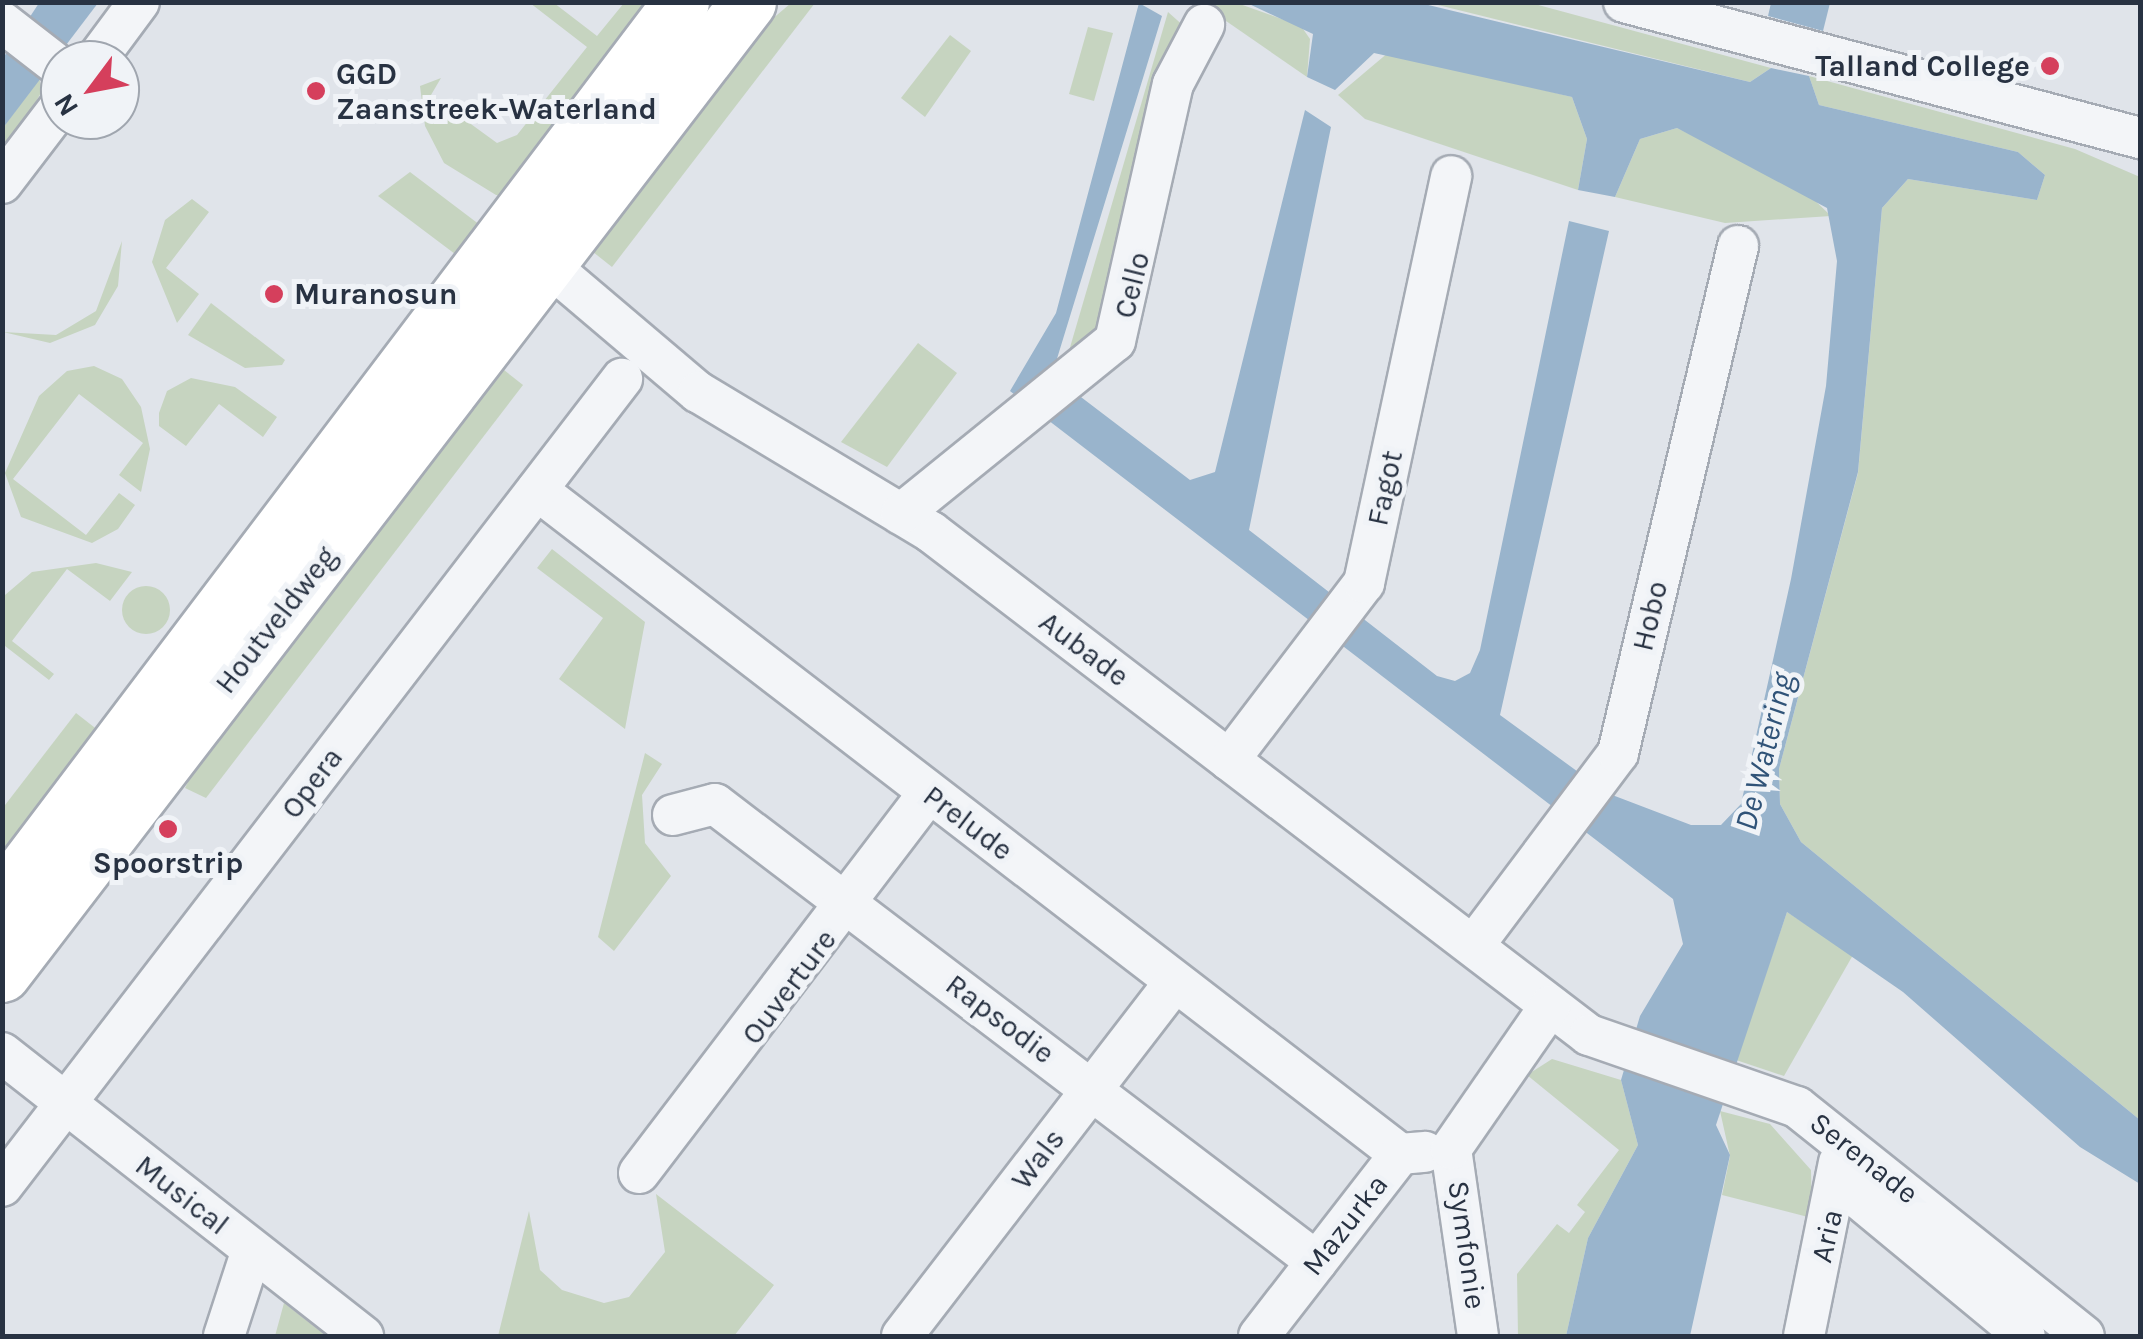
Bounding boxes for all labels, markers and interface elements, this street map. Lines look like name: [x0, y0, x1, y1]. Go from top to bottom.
north arrow: [40, 40, 140, 140]
place label: Talland College: [1815, 48, 2030, 84]
marker: Talland College: [2039, 55, 2061, 77]
place label: GGD Zaanstreek-Waterland: [336, 56, 657, 126]
marker: GGD Zaanstreek-Waterland: [305, 80, 327, 102]
text: N: [47, 88, 85, 122]
street label: Cello: [1106, 248, 1158, 322]
place label: Muranosun: [294, 276, 457, 312]
marker: Muranosun: [263, 283, 285, 305]
street label: Fagot: [1359, 447, 1411, 529]
street label: Houtveldweg: [207, 539, 345, 701]
street label: Hobo: [1625, 578, 1675, 654]
street label: Aubade: [1032, 604, 1136, 694]
water label: De Watering: [1727, 669, 1803, 835]
street label: Opera: [274, 740, 350, 826]
street label: Prelude: [916, 778, 1020, 868]
marker: Spoorstrip: [157, 818, 179, 840]
place label: Spoorstrip: [93, 845, 243, 881]
street label: Ouverture: [734, 922, 844, 1052]
street label: Rapsodie: [939, 966, 1061, 1072]
street label: Serenade: [1803, 1105, 1925, 1211]
street label: Wals: [1004, 1122, 1072, 1196]
street label: Musical: [128, 1147, 236, 1243]
street label: Mazurka: [1294, 1167, 1396, 1283]
street label: Symfonie: [1440, 1178, 1494, 1312]
street label: Aria: [1803, 1206, 1851, 1266]

